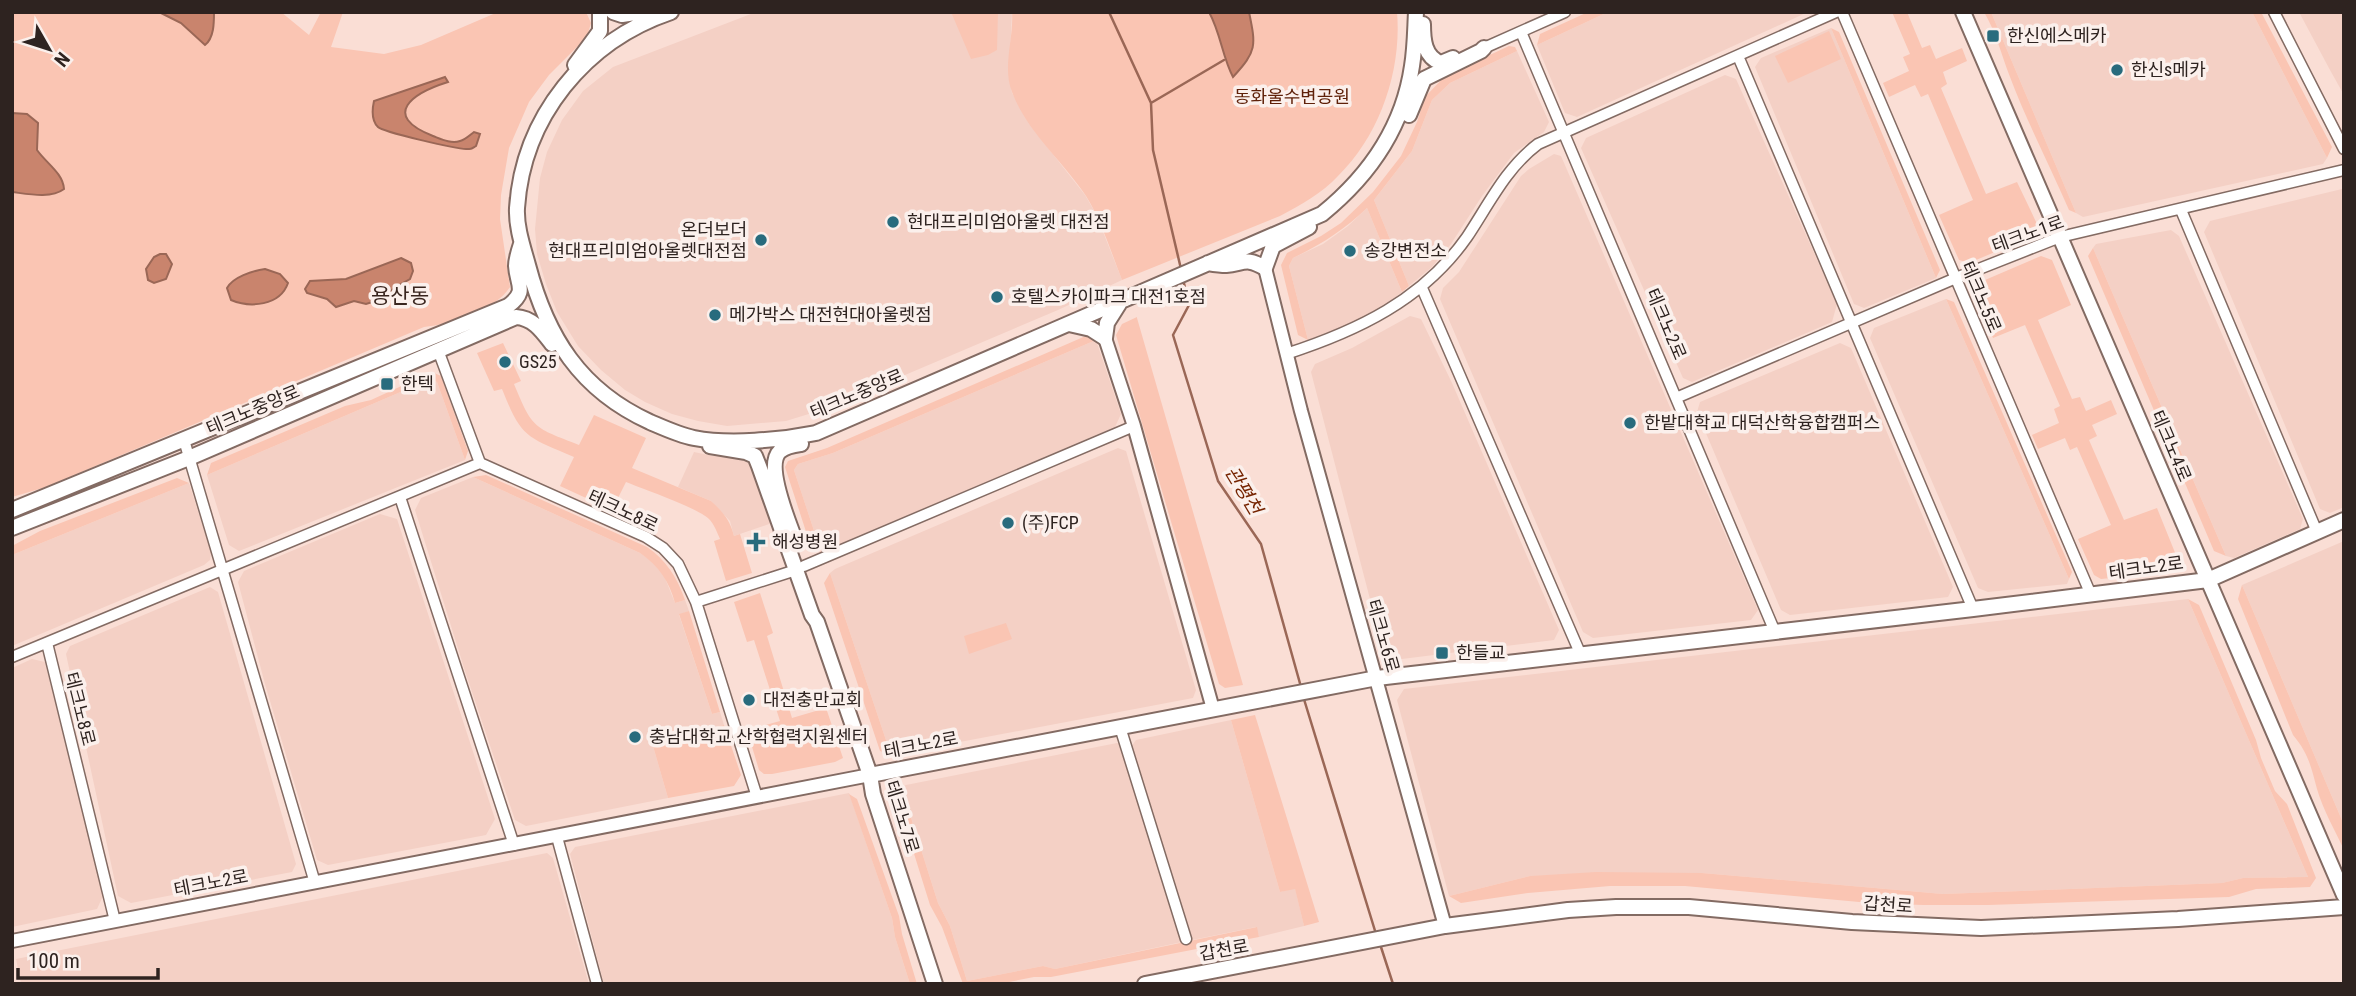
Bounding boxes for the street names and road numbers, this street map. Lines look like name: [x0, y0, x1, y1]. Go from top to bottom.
street label: 테크노1로: [1989, 211, 2067, 256]
street label: 테크노5로: [1957, 258, 2006, 335]
street label: 테크노2로: [1642, 285, 1691, 362]
street label: 테크노중앙로: [807, 364, 907, 423]
street label: 테크노중앙로: [203, 380, 303, 439]
street label: 테크노4로: [2147, 407, 2196, 484]
street label: 테크노8로: [585, 485, 662, 536]
street label: 테크노2로: [2107, 552, 2185, 583]
street label: 테크노6로: [1363, 597, 1404, 675]
street label: 테크노8로: [61, 670, 100, 748]
street label: 테크노2로: [882, 727, 960, 762]
street label: 테크노7로: [881, 778, 924, 856]
street label: 테크노2로: [172, 865, 250, 900]
street label: 갑천로: [1863, 892, 1914, 917]
street label: 갑천로: [1198, 935, 1250, 964]

